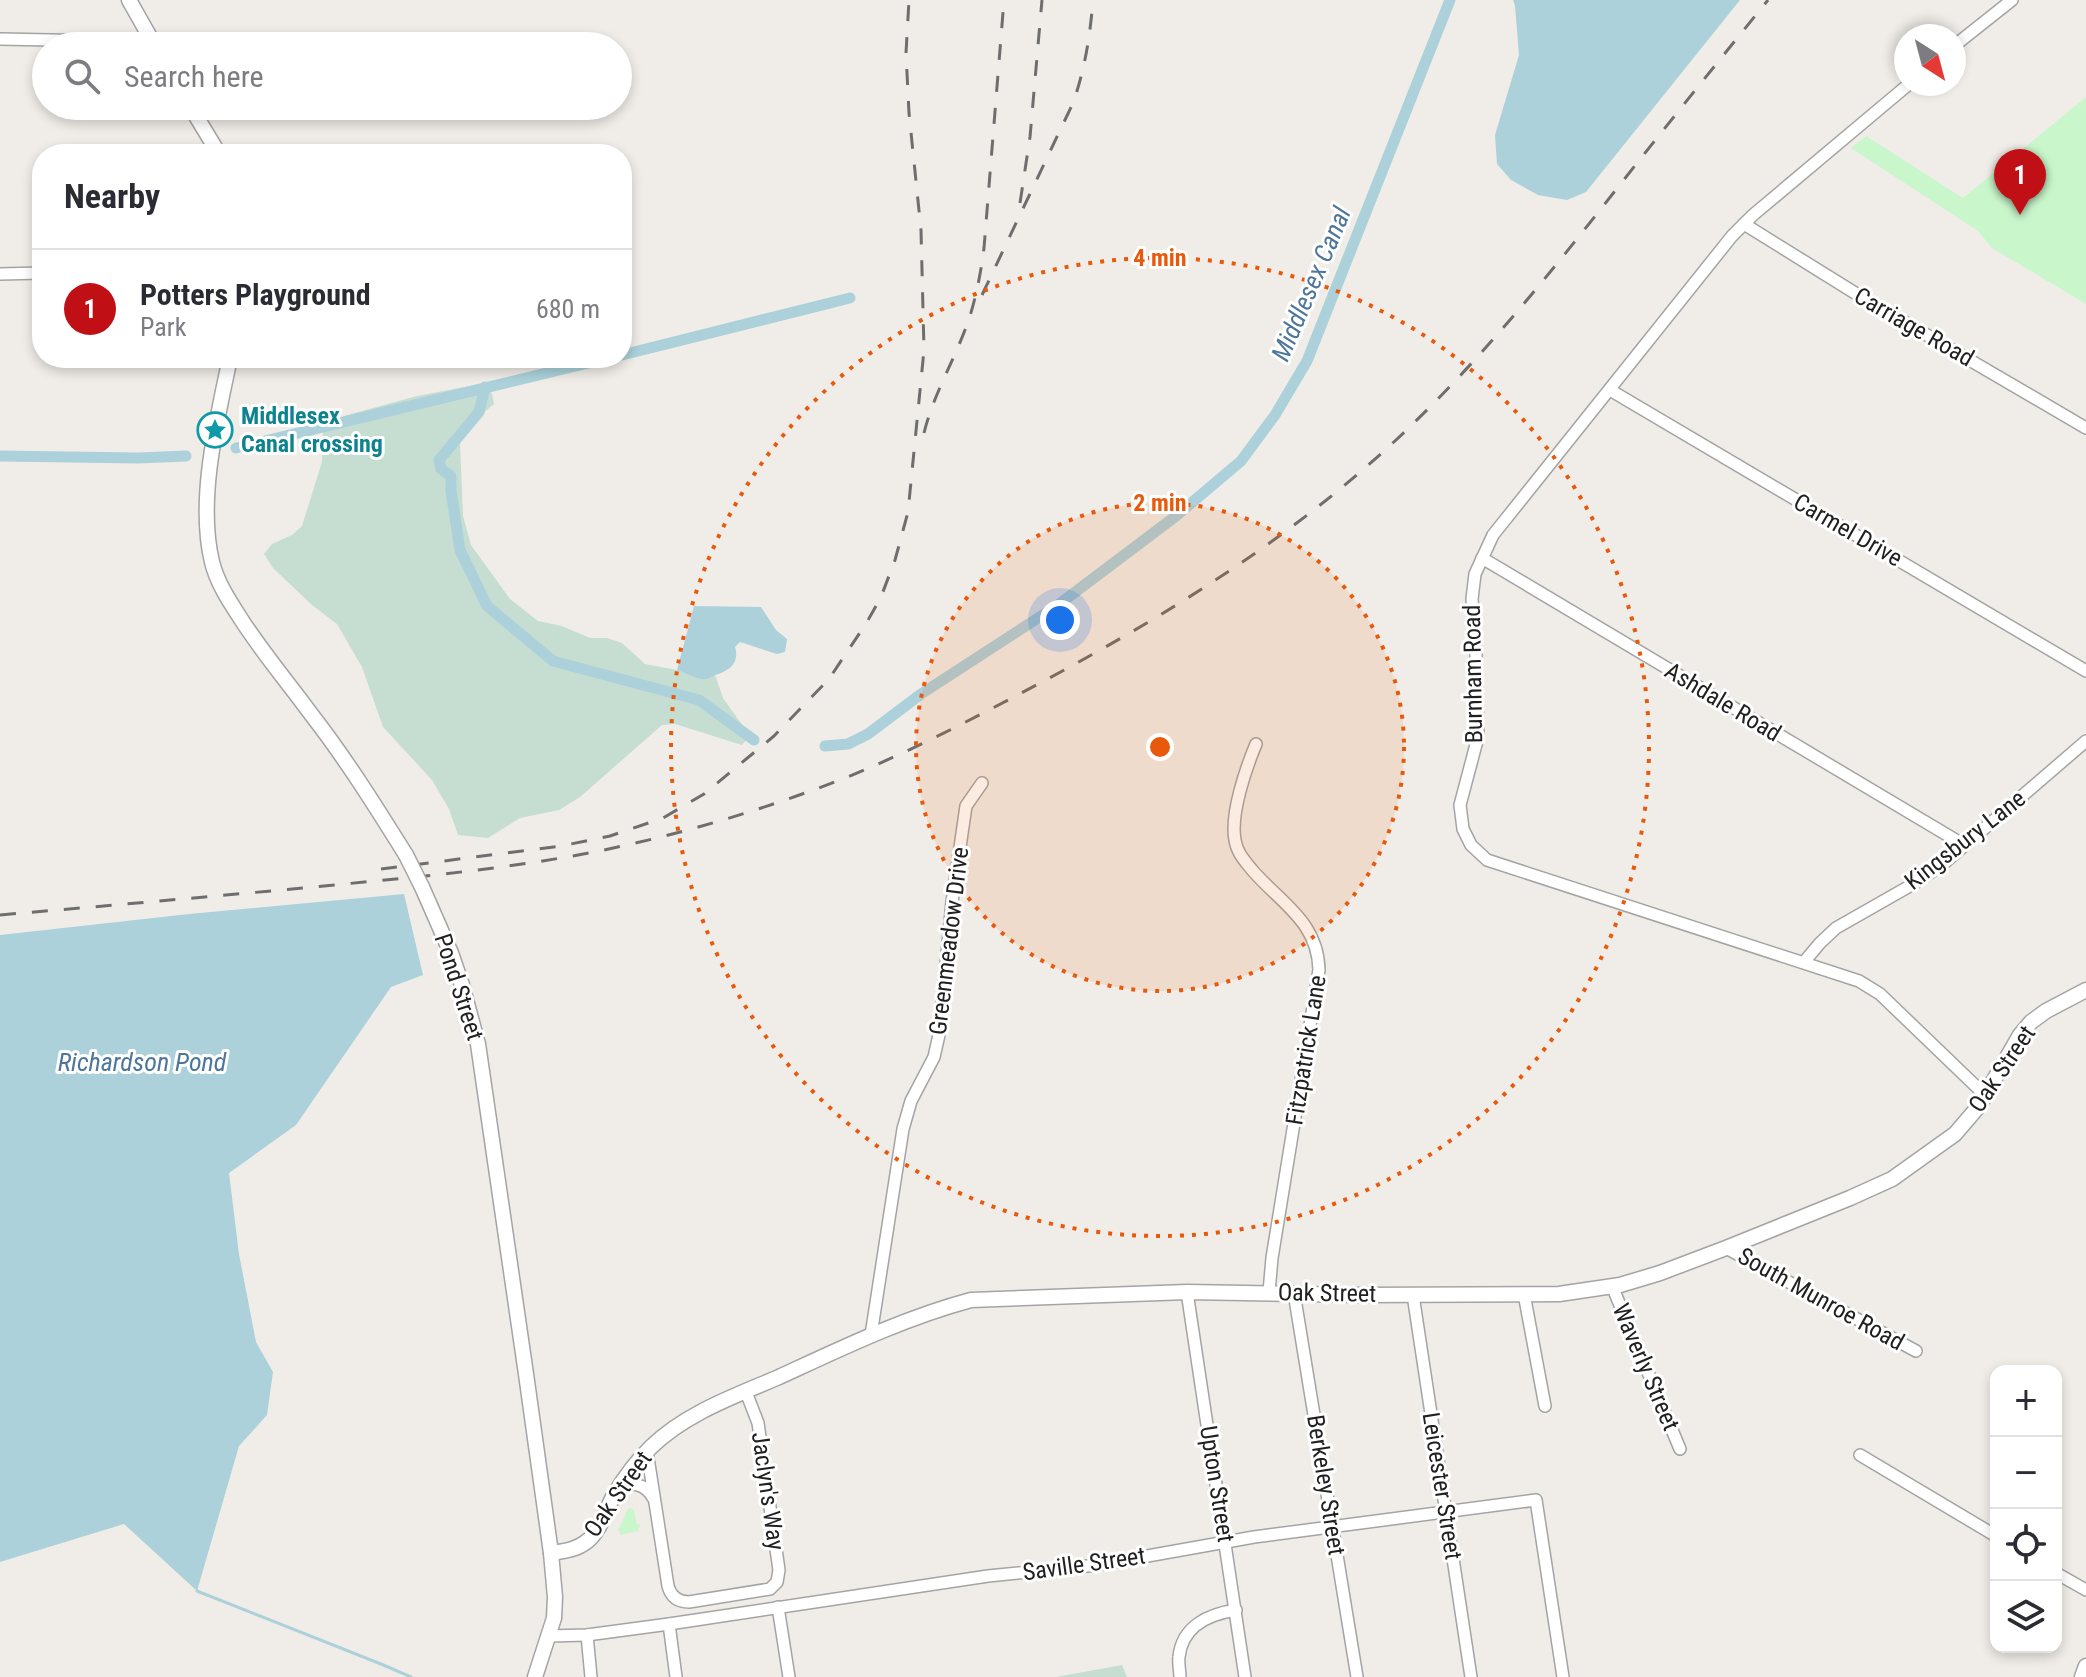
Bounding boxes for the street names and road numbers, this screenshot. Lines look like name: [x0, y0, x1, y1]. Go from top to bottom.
street label: Carriage Road: [1849, 281, 1979, 373]
street label: Carmel Drive: [1789, 488, 1907, 572]
street label: Burnham Road: [1458, 605, 1488, 743]
street label: Ashdale Road: [1660, 656, 1786, 748]
street label: Kingsbury Lane: [1899, 784, 2031, 896]
street label: Greenmeadow Drive: [924, 845, 974, 1037]
street label: Pond Street: [429, 930, 489, 1044]
street label: Fitzpatrick Lane: [1280, 973, 1332, 1127]
street label: Oak Street: [1963, 1020, 2041, 1118]
street label: South Munroe Road: [1733, 1242, 1909, 1356]
street label: Oak Street: [1278, 1278, 1376, 1308]
street label: Waverly Street: [1607, 1299, 1685, 1435]
street label: Leicester Street: [1417, 1410, 1467, 1562]
street label: Berkeley Street: [1301, 1413, 1351, 1557]
street label: Upton Street: [1194, 1424, 1240, 1544]
street label: Jaclyn's Way: [746, 1430, 790, 1552]
street label: Oak Street: [578, 1446, 658, 1542]
street label: Saville Street: [1021, 1542, 1147, 1586]

